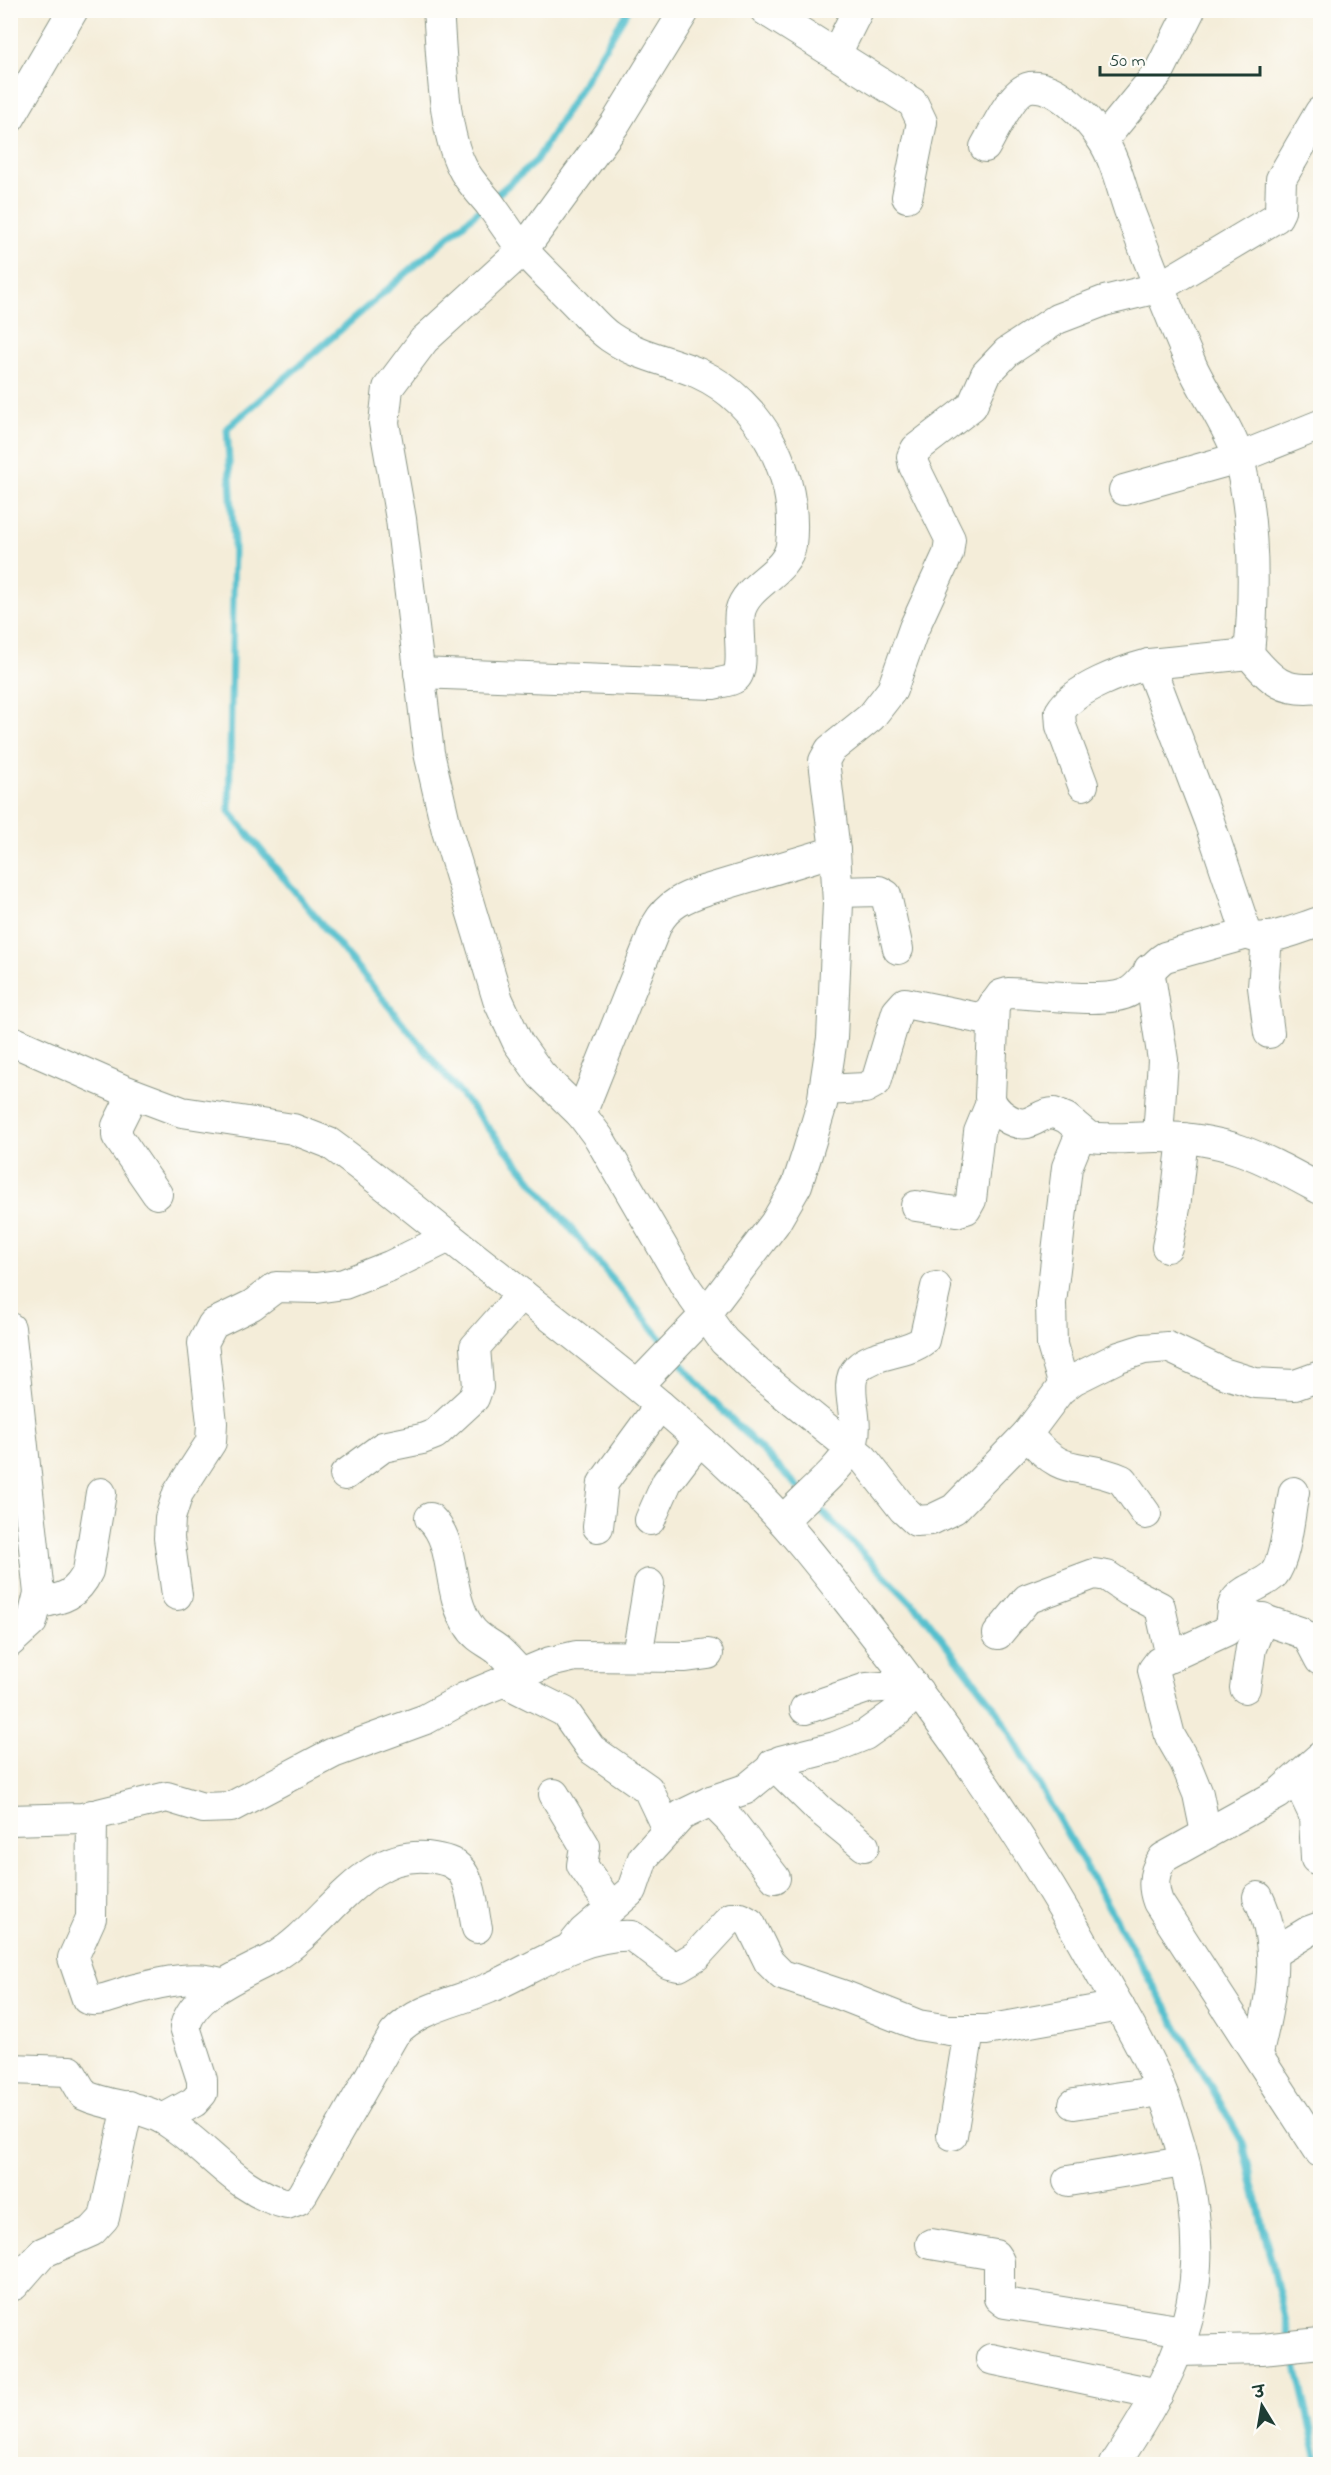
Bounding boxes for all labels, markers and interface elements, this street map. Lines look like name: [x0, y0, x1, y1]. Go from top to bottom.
scale bar: [1100, 39, 1260, 77]
text: 50 m: [1109, 49, 1146, 75]
north arrow: [1232, 2376, 1292, 2436]
text: उ: [1250, 2380, 1268, 2406]

